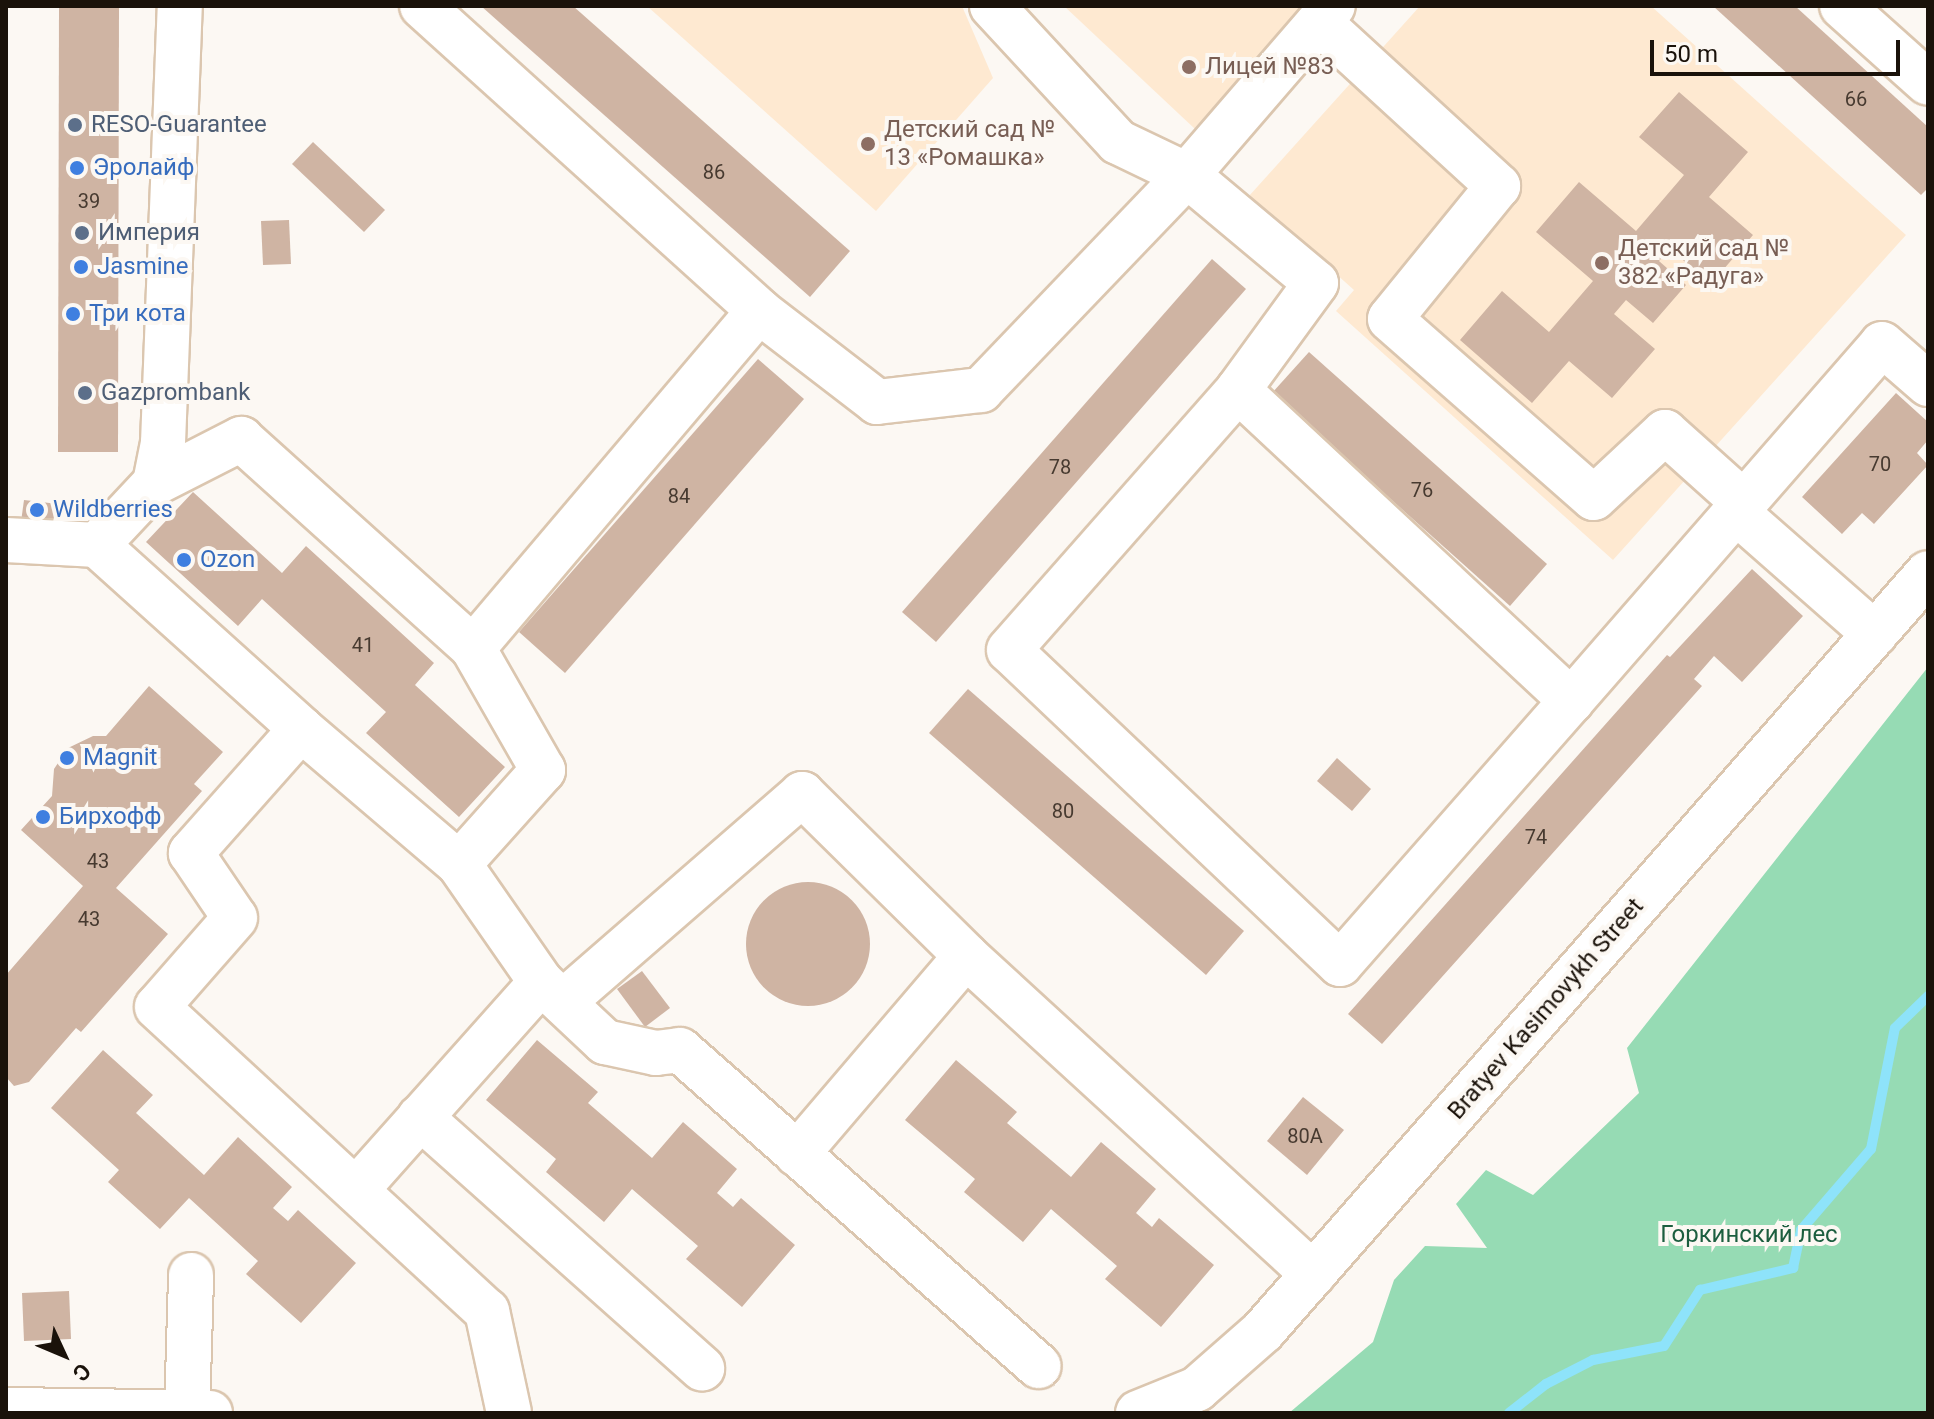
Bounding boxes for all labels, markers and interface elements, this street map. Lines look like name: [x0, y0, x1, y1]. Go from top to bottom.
scale bar: [1654, 24, 1904, 74]
text: 50 m: [1664, 40, 1718, 68]
place label: Лицей №83: [1205, 53, 1334, 81]
marker: Лицей №83: [1180, 58, 1198, 76]
house number: 66: [1845, 87, 1867, 111]
place label: RESO-Guarantee: [91, 111, 267, 139]
marker: RESO-Guarantee: [66, 116, 84, 134]
place label: Детский сад № 13 «Ромашка»: [884, 116, 1055, 172]
marker: Детский сад № 13 «Ромашка»: [859, 135, 877, 153]
place label: Эролайф: [93, 154, 194, 182]
marker: Эролайф: [68, 159, 86, 177]
house number: 86: [703, 160, 725, 184]
house number: 39: [78, 189, 100, 213]
place label: Империя: [98, 219, 200, 247]
marker: Империя: [73, 224, 91, 242]
place label: Детский сад № 382 «Радуга»: [1618, 235, 1789, 291]
place label: Jasmine: [97, 253, 189, 281]
marker: Детский сад № 382 «Радуга»: [1593, 254, 1611, 272]
marker: Jasmine: [72, 258, 90, 276]
place label: Три кота: [89, 300, 186, 328]
marker: Три кота: [64, 305, 82, 323]
place label: Gazprombank: [101, 379, 250, 407]
marker: Gazprombank: [76, 384, 94, 402]
house number: 70: [1869, 452, 1891, 476]
house number: 78: [1049, 455, 1071, 479]
house number: 76: [1411, 478, 1433, 502]
house number: 84: [668, 484, 690, 508]
place label: Wildberries: [53, 496, 173, 524]
marker: Wildberries: [28, 501, 46, 519]
place label: Ozon: [200, 546, 255, 574]
marker: Ozon: [175, 551, 193, 569]
house number: 41: [352, 633, 374, 657]
place label: Magnit: [83, 744, 157, 772]
marker: Magnit: [58, 749, 76, 767]
house number: 80: [1052, 799, 1074, 823]
place label: Бирхофф: [59, 803, 161, 831]
marker: Бирхофф: [34, 808, 52, 826]
house number: 74: [1525, 825, 1547, 849]
house number: 43: [87, 849, 109, 873]
street label: Bratyev Kasimovykh Street: [1442, 893, 1650, 1125]
house number: 43: [78, 907, 100, 931]
house number: 80А: [1287, 1124, 1323, 1148]
park label: Горкинский лес: [1660, 1221, 1838, 1249]
north arrow: [24, 1315, 104, 1395]
text: С: [68, 1358, 96, 1386]

